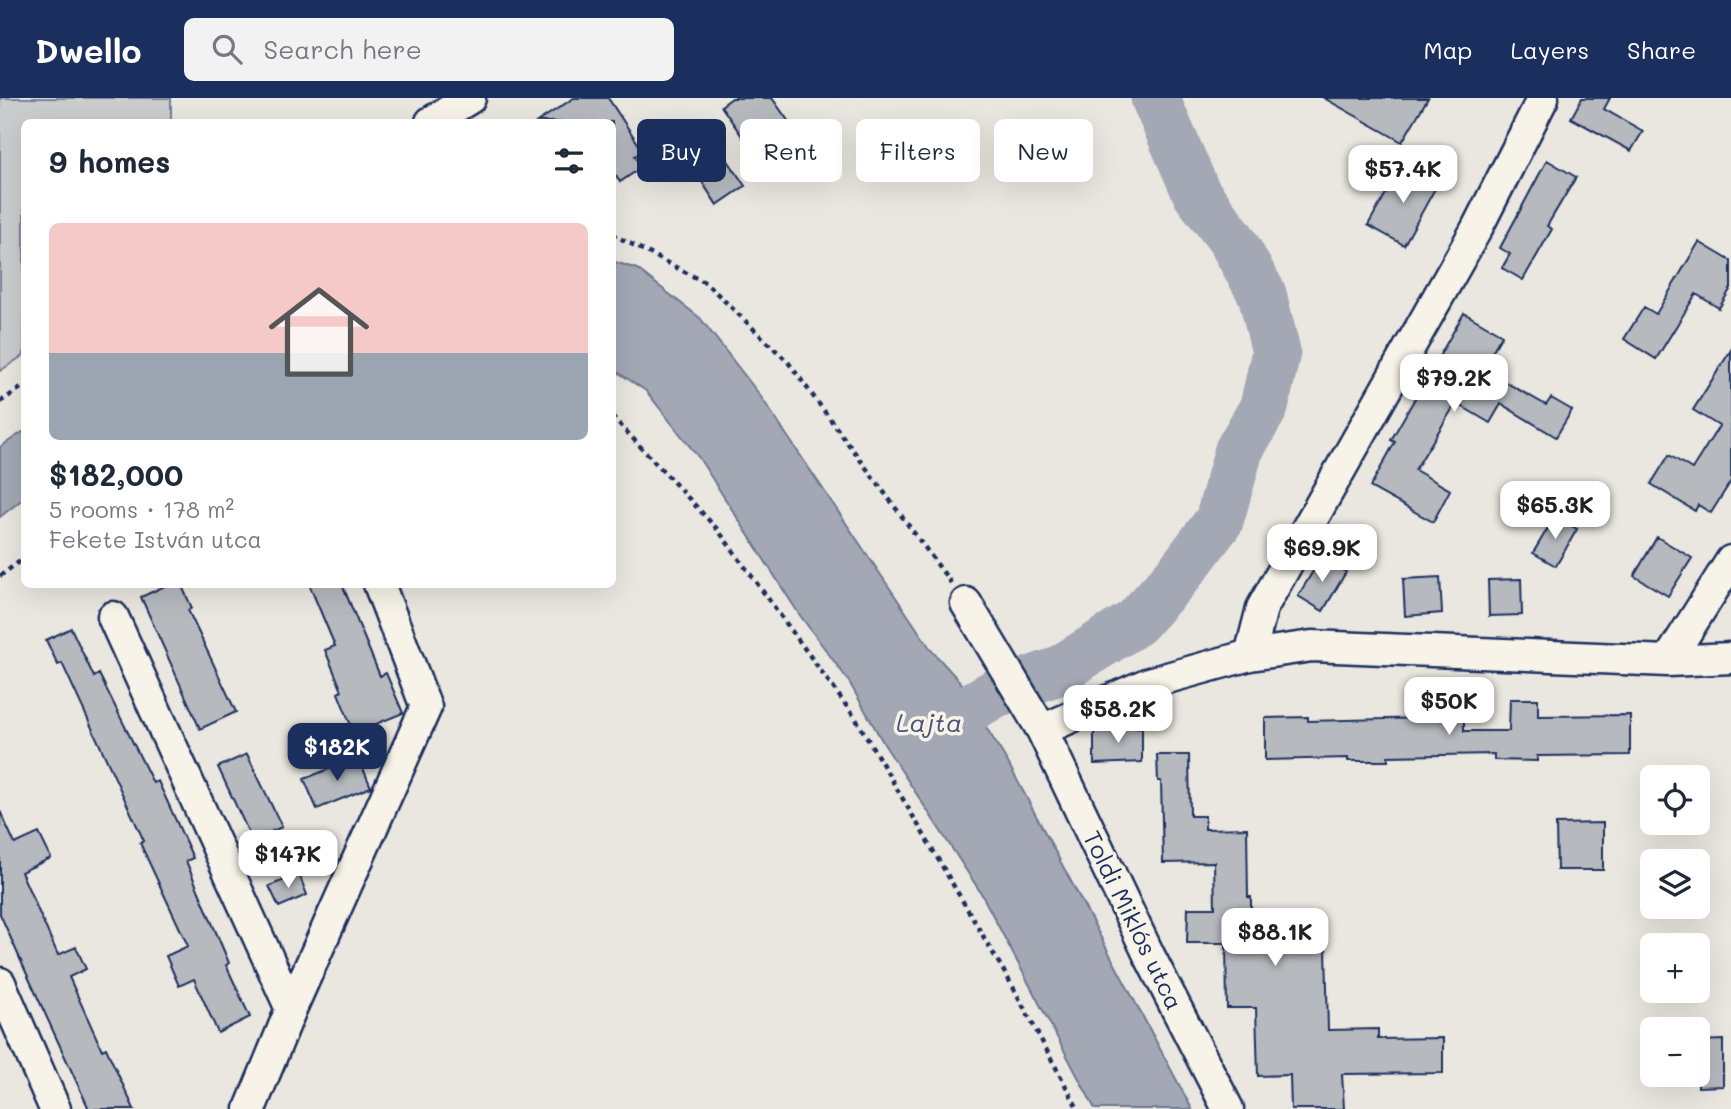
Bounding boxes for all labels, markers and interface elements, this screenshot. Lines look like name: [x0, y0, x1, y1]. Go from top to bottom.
search box: [184, 18, 674, 81]
text: Dwello: [35, 28, 142, 71]
icon: search: [208, 30, 246, 68]
text: Search here: [264, 32, 422, 66]
text: Map: [1424, 34, 1472, 65]
text: Layers: [1510, 34, 1589, 65]
text: Share: [1627, 34, 1696, 65]
chip: Buy: [637, 119, 726, 182]
chip: Rent: [740, 119, 842, 182]
chip: Filters: [856, 119, 980, 182]
chip: New: [994, 119, 1093, 182]
text: 9 homes: [49, 141, 170, 181]
icon: filters: [550, 142, 588, 180]
pin: $57.4K: [1346, 146, 1460, 205]
text: $57.4K: [1364, 153, 1442, 183]
icon: home: [256, 269, 382, 395]
pin: $79.2K: [1397, 354, 1511, 414]
text: $79.2K: [1416, 362, 1492, 392]
text: $182,000: [49, 454, 183, 494]
pin: $65.3K: [1498, 482, 1612, 541]
text: $65.3K: [1516, 489, 1594, 519]
text: 5 rooms · 178 m²: [49, 494, 234, 524]
text: Fekete István utca: [49, 524, 262, 554]
pin: $69.9K: [1265, 524, 1379, 584]
text: $69.9K: [1283, 532, 1361, 562]
pin: $50K: [1408, 678, 1490, 737]
text: $50K: [1420, 685, 1478, 715]
pin: $58.2K: [1061, 686, 1175, 745]
text: $58.2K: [1080, 693, 1156, 723]
water label: Lajta: [896, 705, 962, 739]
pin: $182K: [288, 724, 386, 783]
text: $182K: [304, 731, 370, 761]
map controls: [1640, 765, 1710, 1087]
button: locate: [1640, 765, 1710, 835]
street label: Toldi Miklós utca: [1077, 825, 1191, 1015]
pin: $147K: [239, 830, 337, 890]
text: $147K: [255, 838, 321, 868]
button: layers: [1640, 849, 1710, 919]
pin: $88.1K: [1218, 908, 1332, 968]
text: $88.1K: [1237, 916, 1313, 946]
button: +: [1640, 933, 1710, 1003]
button: −: [1640, 1017, 1710, 1087]

